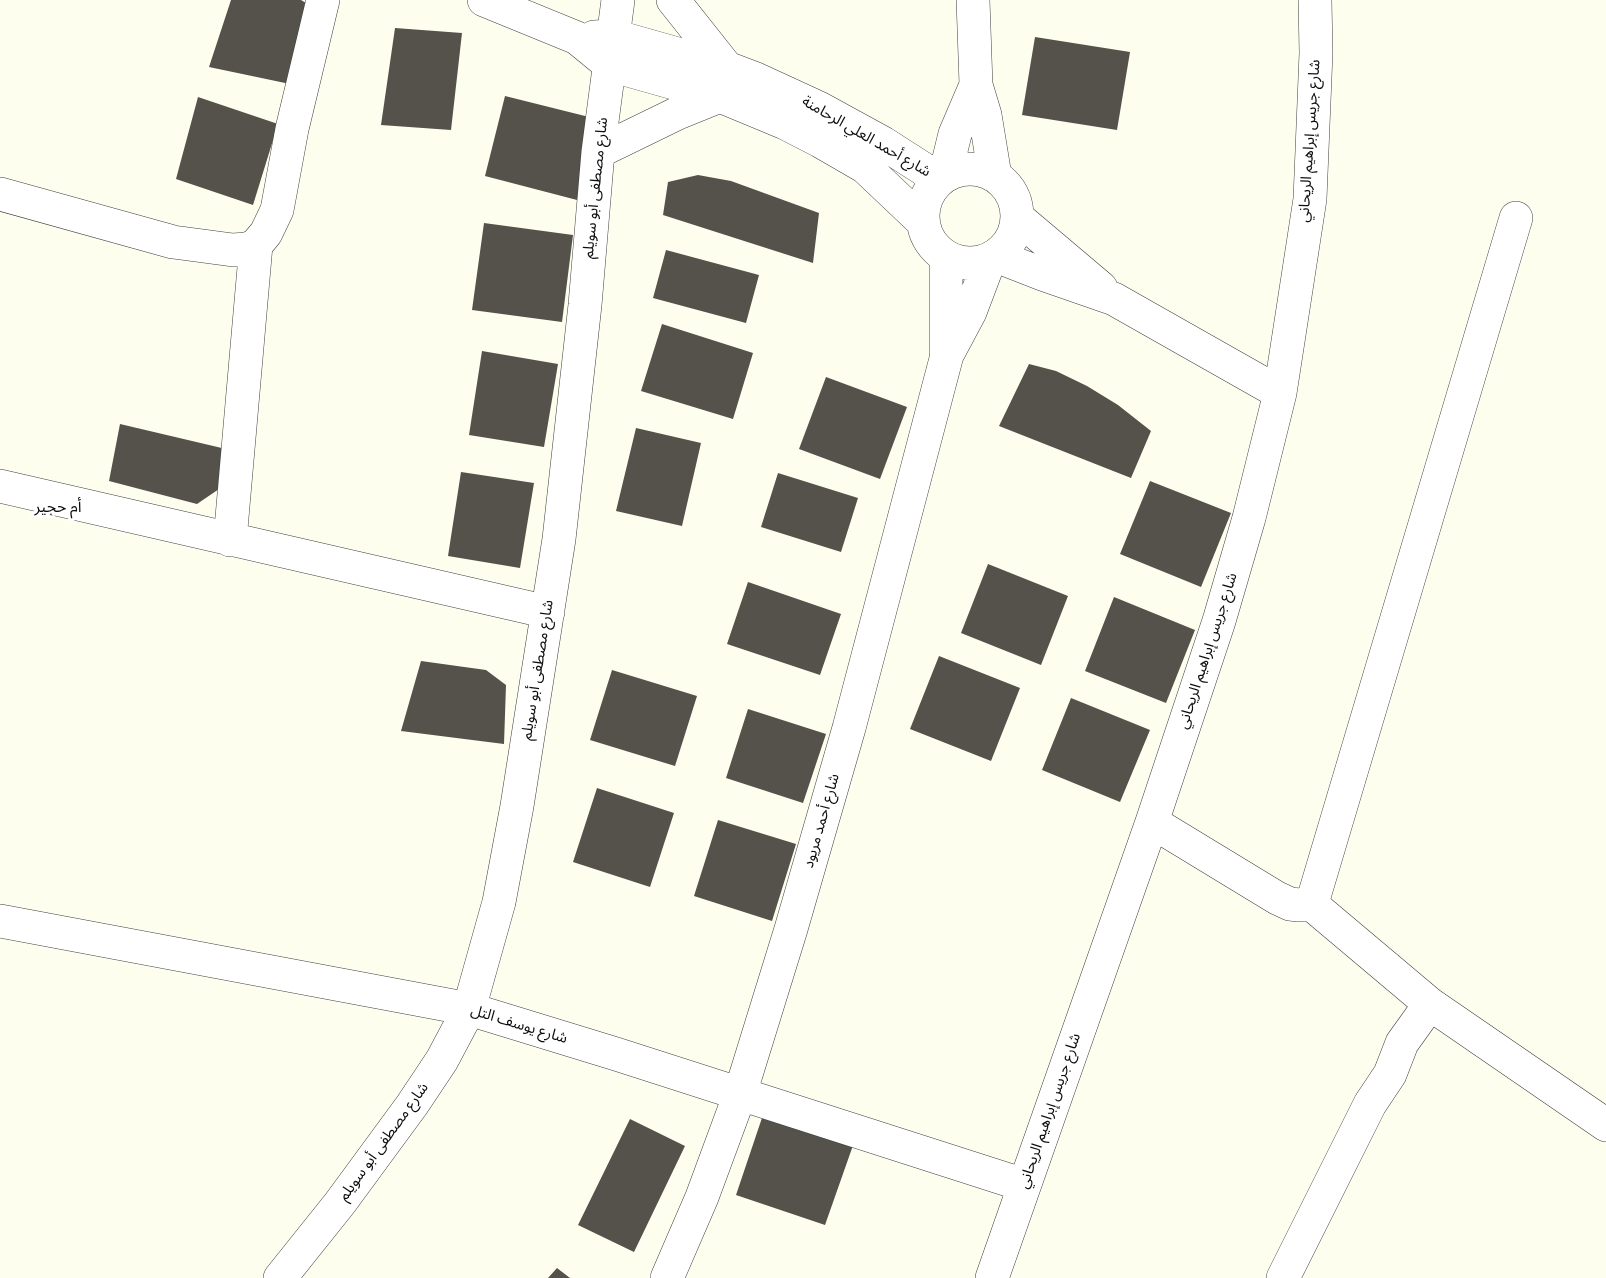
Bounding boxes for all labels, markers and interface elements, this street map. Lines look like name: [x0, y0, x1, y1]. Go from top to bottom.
street label: شارع جريس إبراهيم الريحاني: [1295, 59, 1325, 223]
street label: شارع أحمد العلي الرحامنة: [798, 93, 934, 181]
street label: شارع مصطفى أبو سويلم: [580, 117, 612, 259]
district label: أم حجير: [34, 498, 82, 518]
street label: شارع جريس إبراهيم الريحاني: [1174, 571, 1242, 731]
street label: شارع مصطفى أبو سويلم: [518, 599, 558, 741]
street label: شارع أحمد مريود: [800, 772, 844, 870]
street label: شارع يوسف التل: [469, 1002, 569, 1048]
street label: شارع جريس إبراهيم الريحاني: [1015, 1031, 1085, 1191]
street label: شارع مصطفى أبو سويلم: [335, 1079, 433, 1205]

